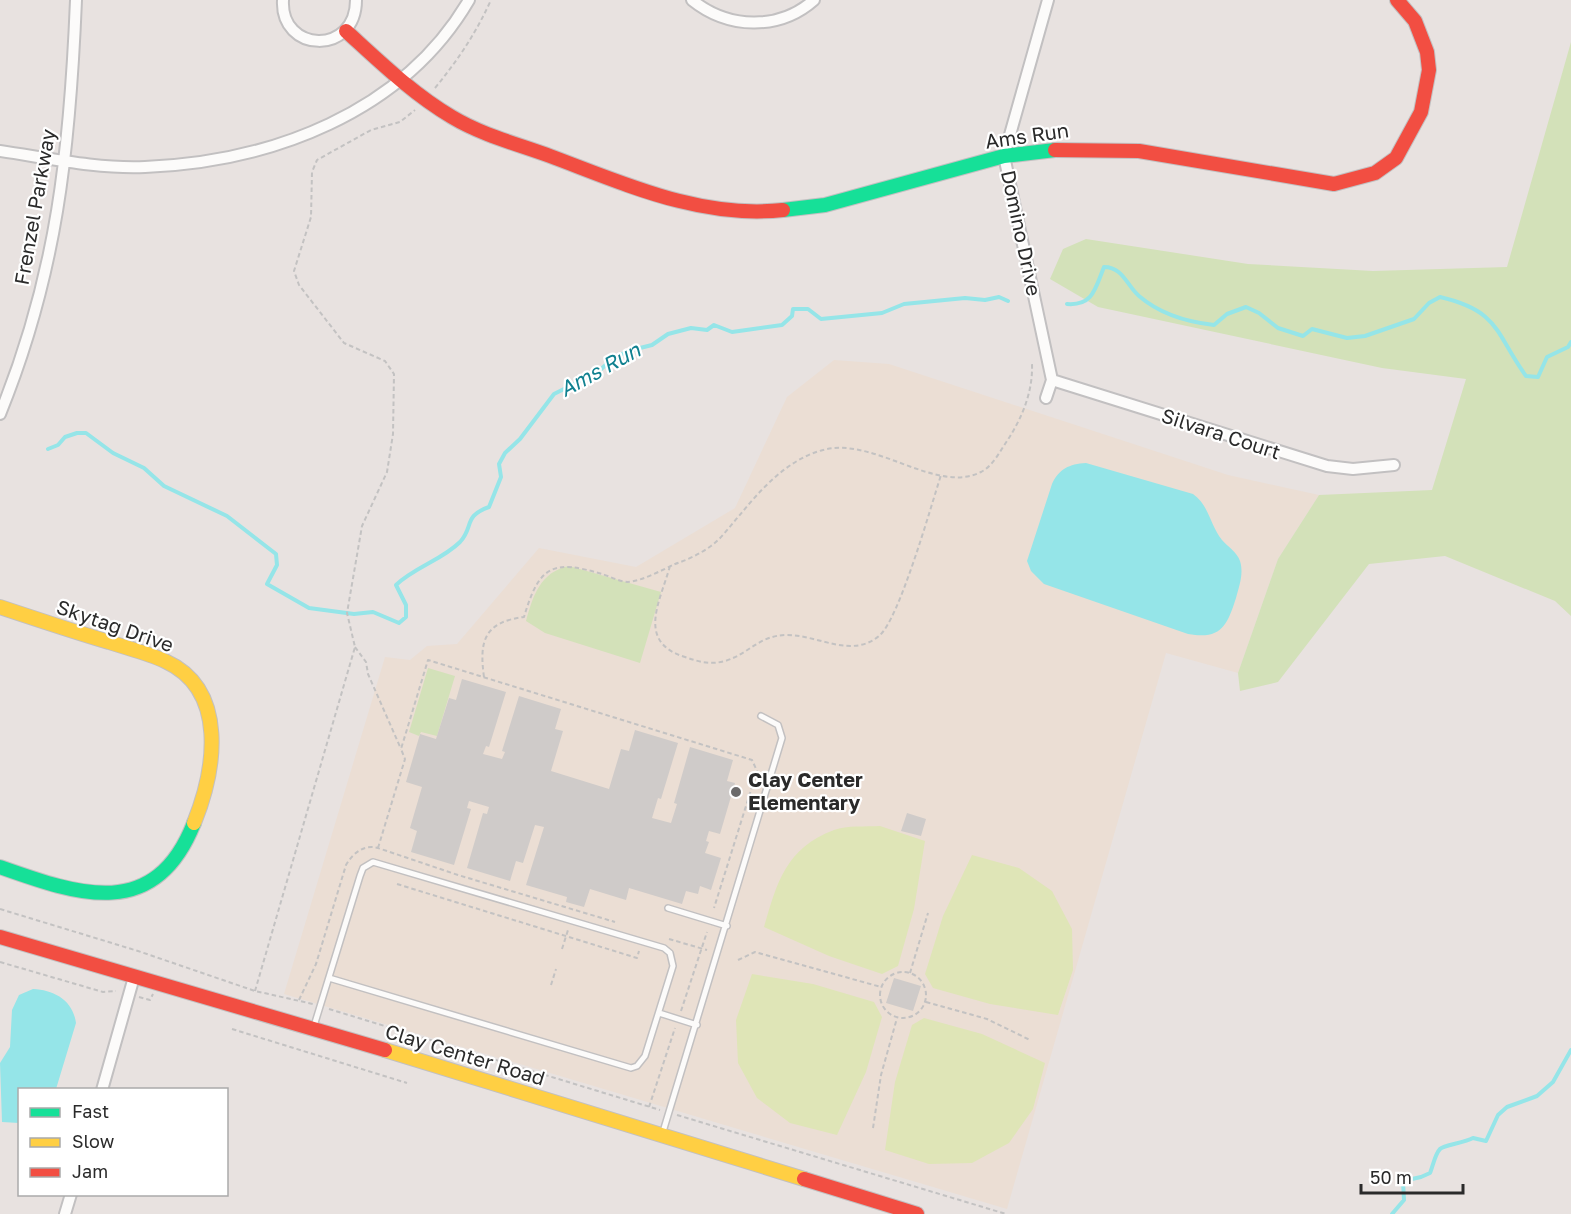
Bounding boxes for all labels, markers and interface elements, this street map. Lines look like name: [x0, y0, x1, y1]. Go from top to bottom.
street label: Ams Run: [983, 117, 1070, 153]
street label: Frenzel Parkway: [8, 127, 60, 287]
street label: Domino Drive: [997, 168, 1047, 298]
water label: Ams Run: [555, 336, 645, 402]
street label: Silvara Court: [1159, 402, 1284, 464]
street label: Skytag Drive: [54, 594, 177, 656]
place label: Clay Center Elementary: [748, 767, 863, 814]
marker: Clay Center Elementary: [729, 785, 743, 799]
street label: Clay Center Road: [383, 1018, 548, 1090]
legend: [18, 1088, 228, 1196]
text: Fast: [72, 1100, 109, 1122]
text: Slow: [72, 1130, 115, 1152]
scale bar: [1361, 1157, 1463, 1195]
text: Jam: [72, 1160, 108, 1182]
text: 50 m: [1370, 1166, 1412, 1188]

